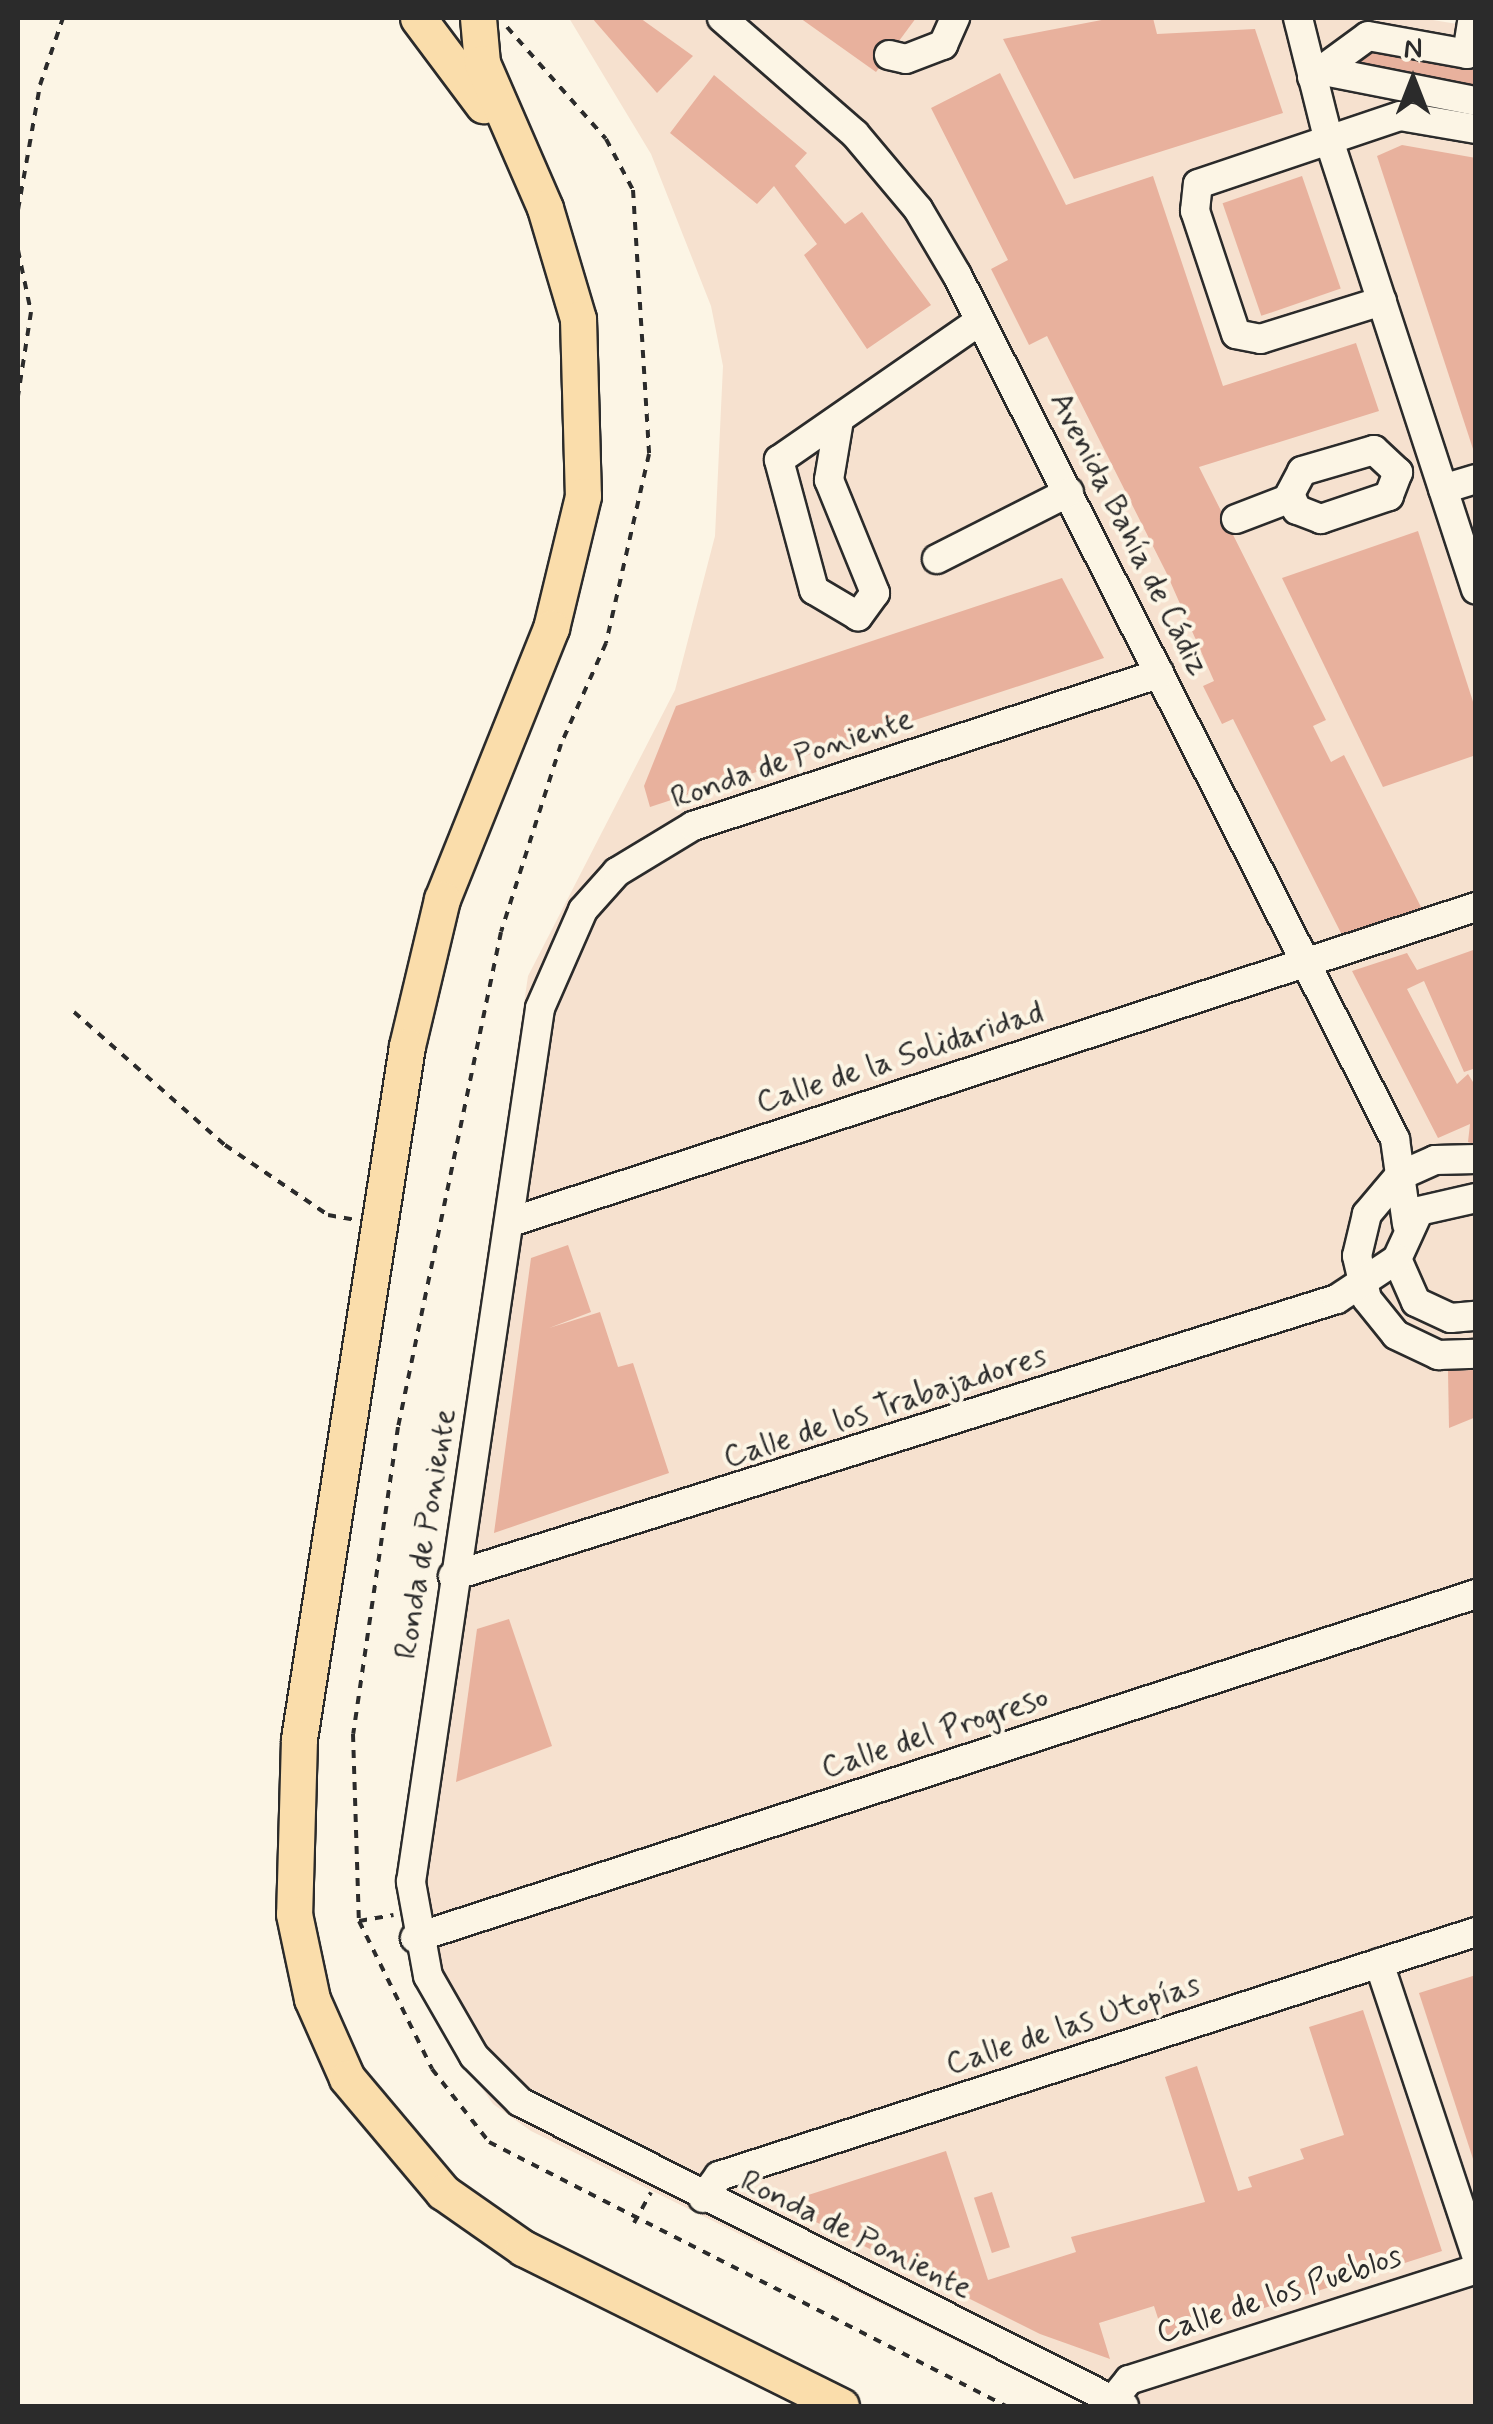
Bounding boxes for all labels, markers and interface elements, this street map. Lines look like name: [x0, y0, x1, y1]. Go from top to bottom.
north arrow: [1363, 30, 1463, 130]
text: N: [1404, 31, 1422, 68]
street label: Avenida Bahía de Cádiz: [1039, 383, 1219, 685]
street label: Ronda de Poniente: [664, 699, 920, 819]
street label: Calle de la Solidaridad: [751, 993, 1049, 1123]
street label: Calle de los Trabajadores: [717, 1336, 1053, 1478]
street label: Ronda de Poniente: [387, 1404, 465, 1664]
street label: Calle del Progreso: [817, 1678, 1053, 1788]
street label: Calle de las Utopías: [939, 1965, 1207, 2085]
street label: Ronda de Poniente: [732, 2161, 980, 2309]
street label: Calle de los Pueblos: [1149, 2236, 1409, 2354]

